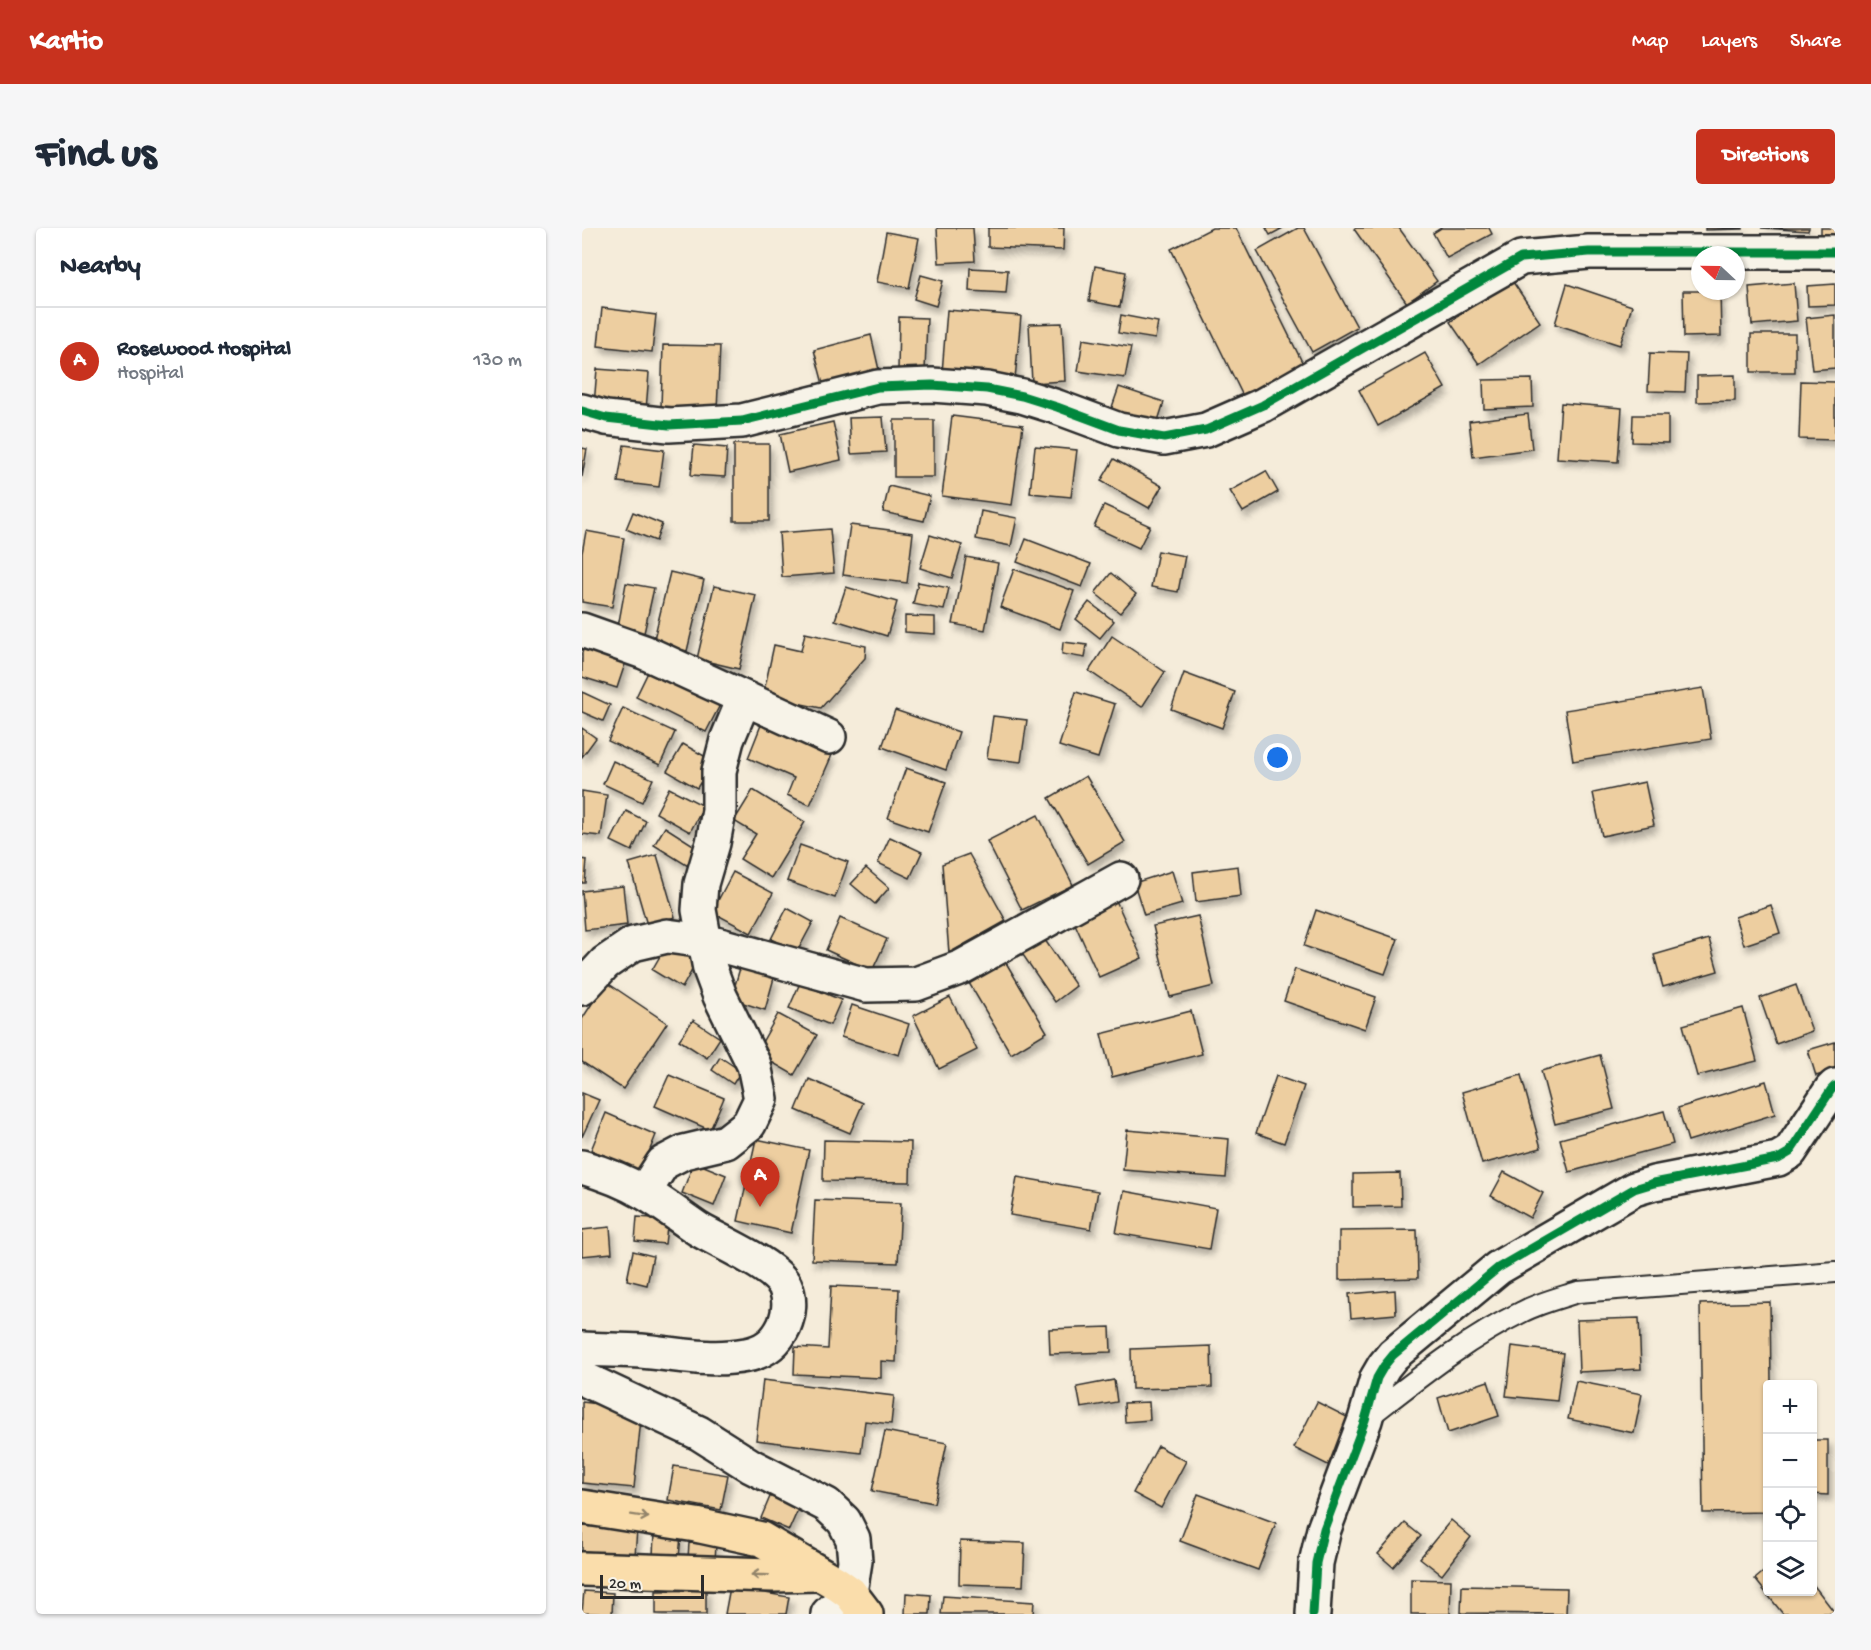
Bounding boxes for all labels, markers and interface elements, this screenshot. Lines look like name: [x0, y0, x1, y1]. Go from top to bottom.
text: Kartio: [30, 26, 103, 59]
text: Map: [1632, 30, 1668, 55]
text: Layers: [1701, 30, 1757, 55]
text: Share: [1790, 30, 1841, 55]
button: Directions: [1696, 129, 1835, 184]
text: Find us: [36, 132, 156, 181]
north arrow: [1691, 246, 1745, 300]
text: Nearby: [60, 252, 141, 283]
text: Rosewood Hospital: [117, 337, 291, 363]
text: A: [74, 350, 85, 373]
text: 130 m: [473, 350, 522, 373]
text: Hospital: [117, 363, 184, 386]
your location: [1263, 743, 1292, 772]
pin: A: [740, 1158, 780, 1207]
map controls: [1763, 1380, 1817, 1596]
button: +: [1763, 1380, 1817, 1434]
button: −: [1763, 1434, 1817, 1488]
button: locate: [1763, 1488, 1817, 1542]
one-way arrow: [629, 1511, 649, 1522]
button: layers: [1763, 1542, 1817, 1596]
one-way arrow: [751, 1569, 771, 1580]
scale bar: [600, 1572, 704, 1600]
text: 20 m: [609, 1576, 641, 1595]

